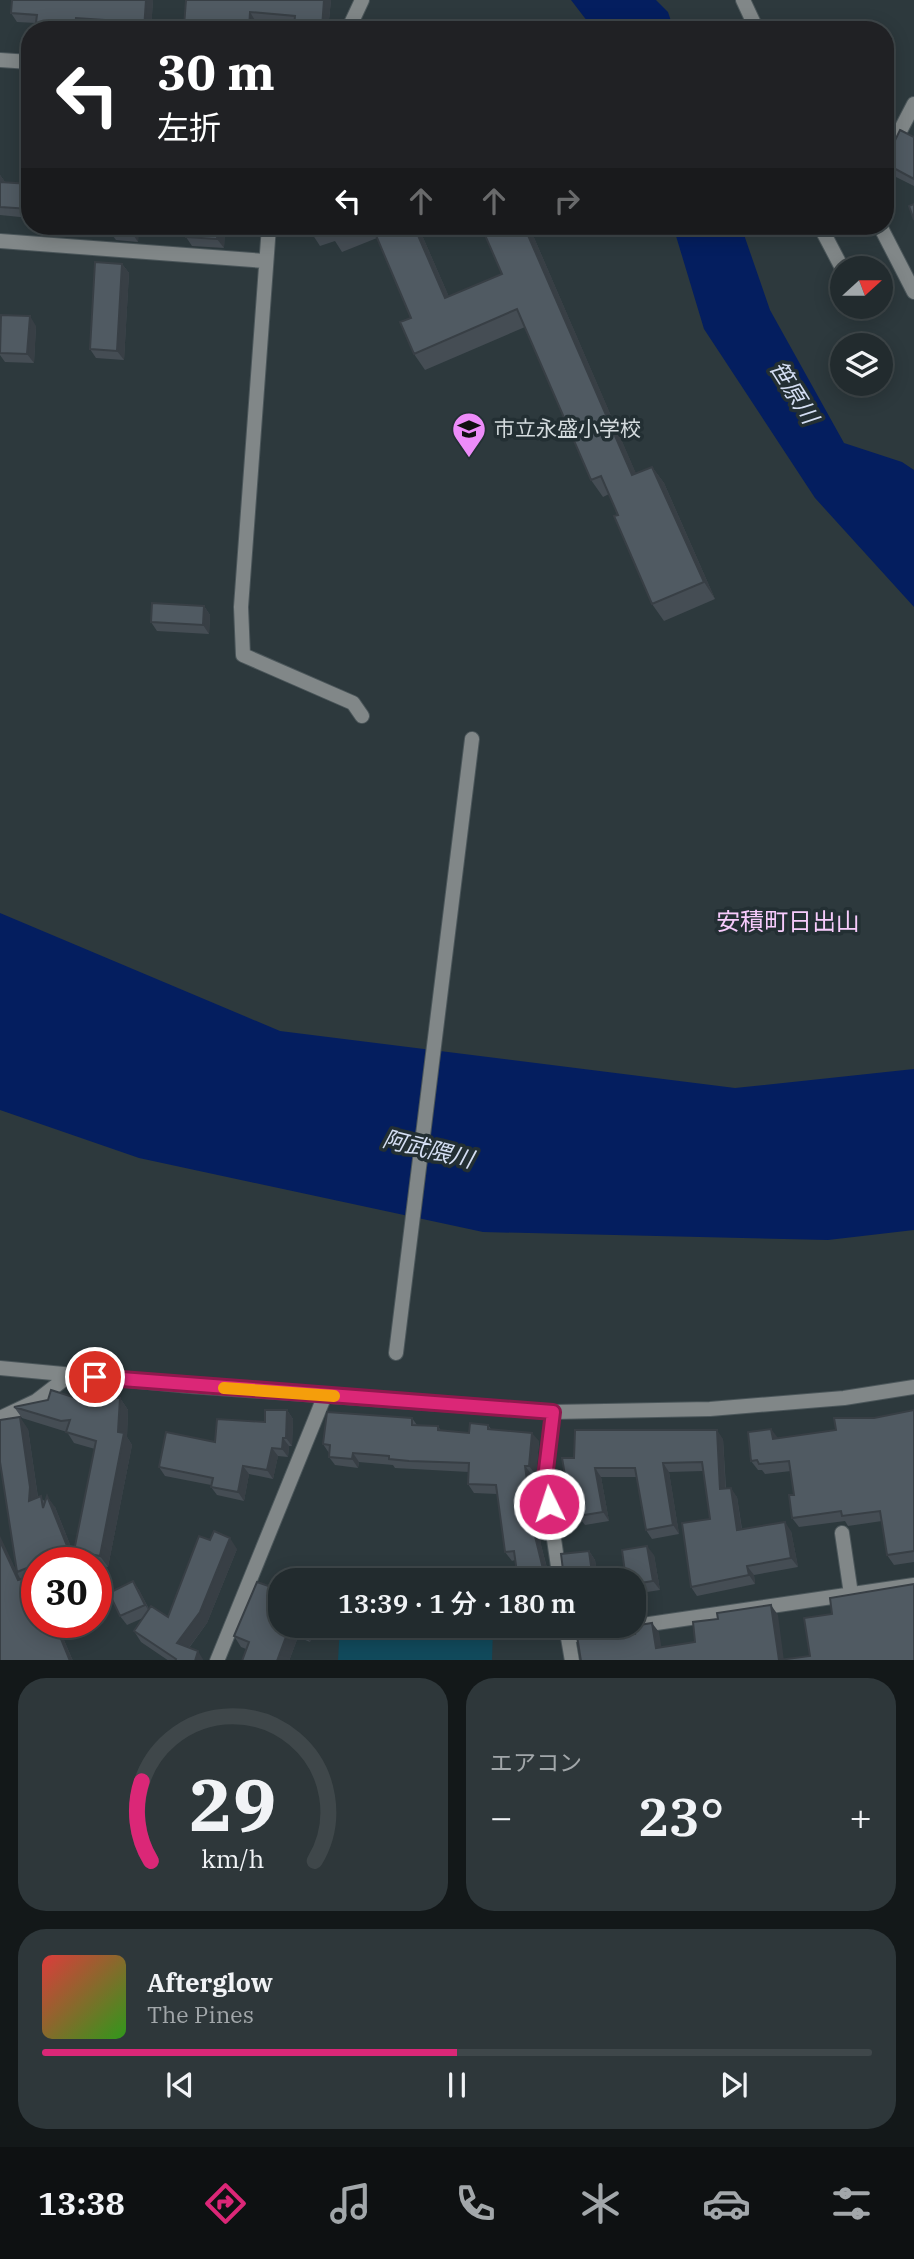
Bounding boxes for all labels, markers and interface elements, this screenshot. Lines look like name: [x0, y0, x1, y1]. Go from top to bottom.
text: 30 m: [157, 40, 275, 103]
icon: left: [42, 49, 133, 140]
text: 左折: [157, 106, 221, 148]
icon: left: [329, 182, 367, 220]
icon: ahead: [402, 182, 440, 220]
icon: ahead: [475, 182, 513, 220]
icon: right: [548, 182, 586, 220]
north arrow: [830, 256, 892, 318]
map controls: [830, 256, 893, 396]
button: layers: [830, 333, 893, 396]
water label: 笹原川: [764, 354, 827, 431]
school or university icon: 市立永盛小学校: [450, 410, 488, 459]
place label: 市立永盛小学校: [494, 414, 641, 442]
district label: 安積町日出山: [716, 905, 860, 937]
water label: 阿武隈川: [380, 1122, 479, 1174]
pin: [65, 1347, 125, 1407]
icon: arrive: [76, 1358, 114, 1396]
position arrow: [512, 1467, 586, 1541]
speed limit sign: 30: [21, 1547, 112, 1638]
text: 13:39 · 1 分 · 180 m: [338, 1586, 576, 1620]
text: エアコン: [490, 1747, 582, 1777]
text: 29: [189, 1756, 277, 1851]
text: 23°: [638, 1783, 724, 1850]
text: −: [490, 1792, 513, 1841]
text: +: [849, 1792, 872, 1841]
text: km/h: [201, 1841, 265, 1874]
text: Afterglow: [147, 1965, 273, 1999]
text: The Pines: [147, 1999, 254, 2029]
icon: previous: [161, 2066, 199, 2104]
icon: pause: [438, 2066, 476, 2104]
icon: next: [715, 2066, 753, 2104]
icon: directions: [201, 2179, 250, 2228]
icon: music: [326, 2179, 375, 2228]
icon: phone: [451, 2179, 500, 2228]
icon: climate: [576, 2179, 625, 2228]
icon: car: [702, 2179, 751, 2228]
icon: filters: [827, 2179, 876, 2228]
text: 13:38: [38, 2182, 125, 2224]

